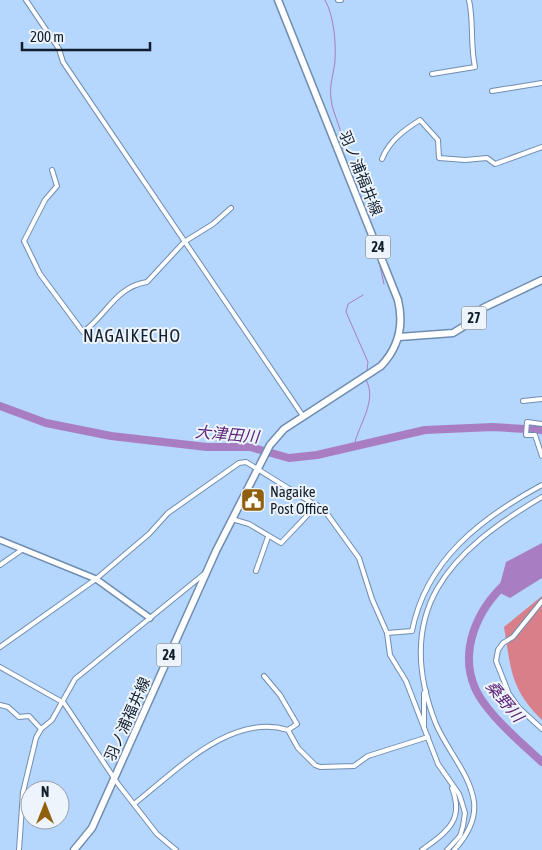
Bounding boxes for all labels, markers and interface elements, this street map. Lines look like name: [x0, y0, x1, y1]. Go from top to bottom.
scale bar: [22, 20, 150, 52]
text: 200 m: [30, 28, 64, 45]
street label: 羽ノ浦福井線: [336, 128, 386, 218]
road number: 24: [366, 236, 390, 258]
road number: 27: [462, 306, 486, 330]
district label: NAGAIKECHO: [83, 325, 181, 346]
water label: 大津田川: [194, 422, 262, 446]
place label: Nagaike Post Office: [270, 483, 329, 517]
public building icon: Nagaike Post Office: [240, 487, 266, 513]
road number: 24: [156, 644, 182, 666]
street label: 羽ノ浦福井線: [101, 674, 153, 764]
water label: 桑野川: [483, 677, 529, 727]
north arrow: [20, 780, 70, 830]
text: N: [41, 784, 49, 800]

